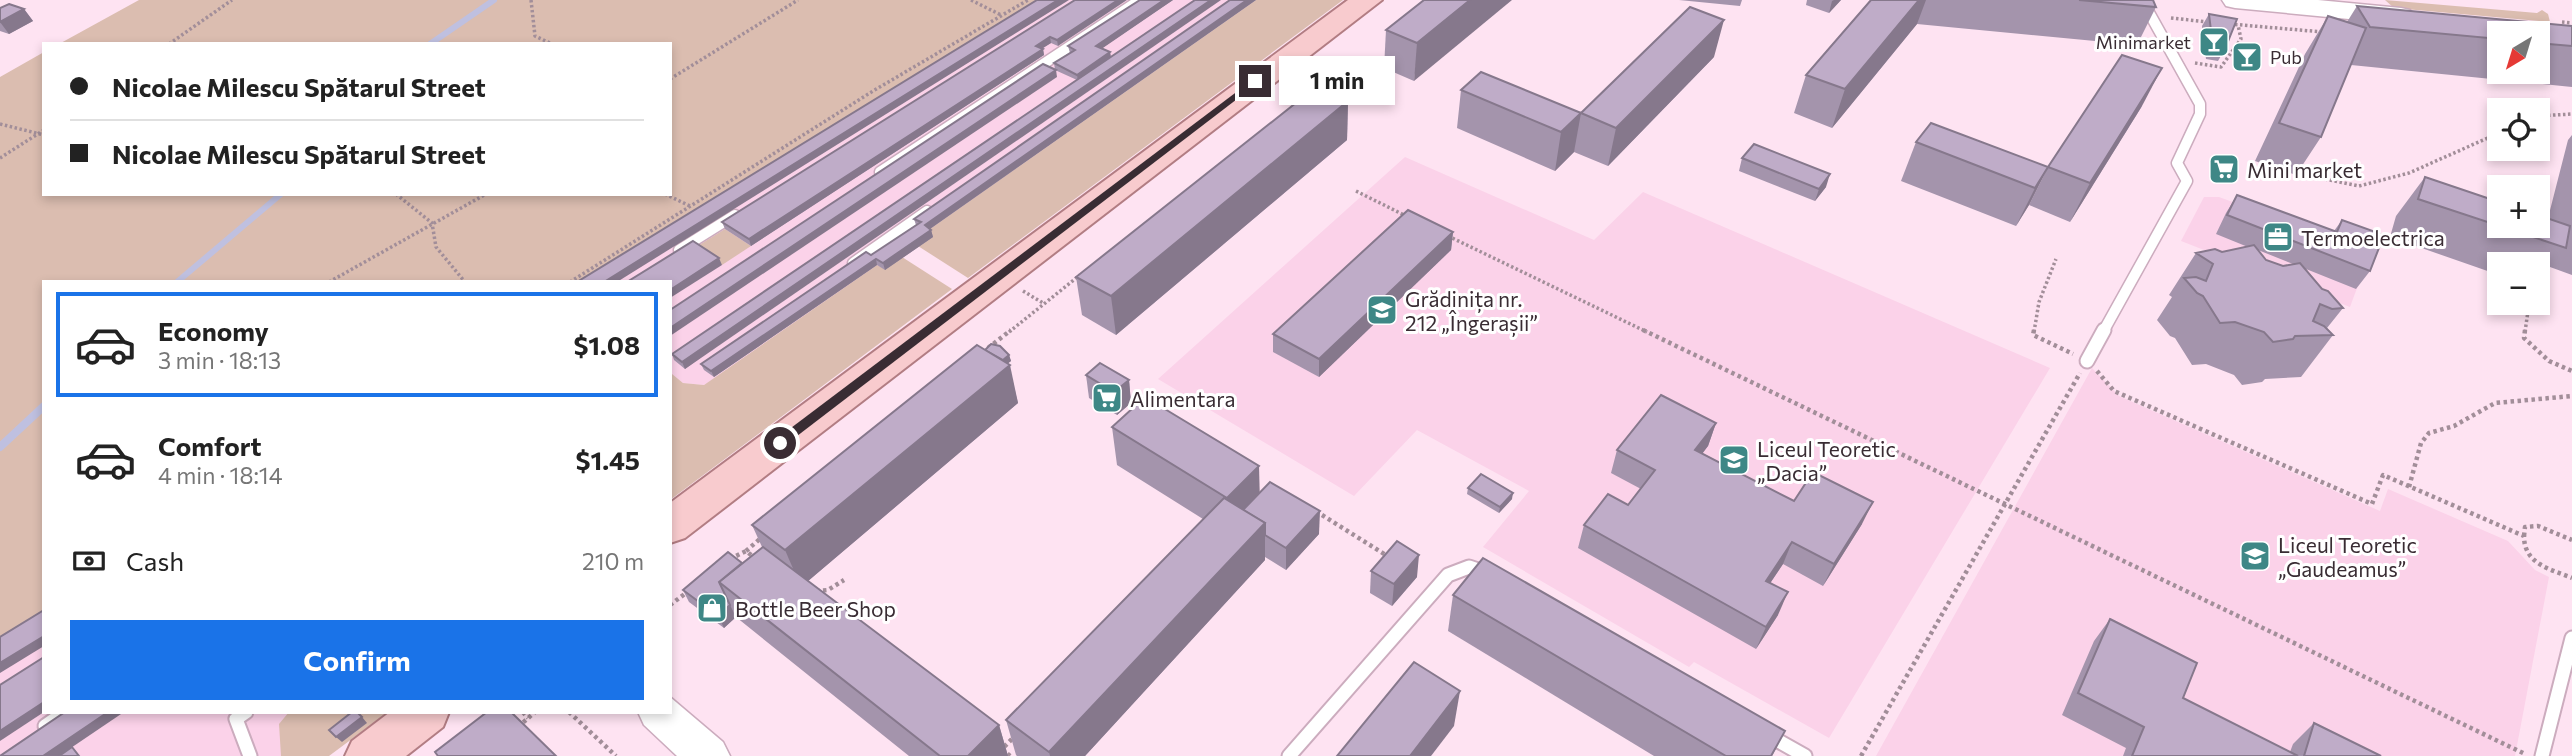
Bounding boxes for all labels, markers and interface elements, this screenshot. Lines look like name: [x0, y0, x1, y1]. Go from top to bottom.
north arrow: [2487, 21, 2550, 84]
map controls: [2487, 21, 2550, 315]
bar icon: Minimarket: [2197, 25, 2231, 59]
place label: Minimarket: [2096, 31, 2191, 53]
bar icon: Pub: [2230, 40, 2264, 74]
place label: Pub: [2270, 46, 2302, 68]
callout: 1 min: [1280, 56, 1395, 106]
route end: [1239, 65, 1271, 97]
text: 1 min: [1310, 66, 1364, 94]
text: Nicolae Milescu Spătarul Street: [112, 71, 486, 102]
button: locate: [2487, 98, 2550, 161]
text: Nicolae Milescu Spătarul Street: [112, 138, 486, 169]
supermarket icon: Mini market: [2207, 152, 2241, 186]
place label: Mini market: [2247, 157, 2362, 182]
button: +: [2487, 175, 2550, 238]
office icon: Termoelectrica: [2261, 220, 2295, 254]
place label: Termoelectrica: [2301, 225, 2445, 250]
button: −: [2487, 252, 2550, 315]
place label: Grădinița nr. 212 „Îngerașii”: [1405, 286, 1538, 337]
school or university icon: Grădinița nr. 212 „Îngerașii”: [1365, 293, 1399, 327]
icon: car: [74, 313, 137, 376]
text: Economy: [158, 315, 269, 346]
text: $1.08: [573, 329, 640, 360]
text: 3 min · 18:13: [158, 346, 281, 374]
supermarket icon: Alimentara: [1090, 381, 1124, 415]
place label: Alimentara: [1130, 386, 1235, 411]
route start: [764, 427, 796, 459]
icon: car: [74, 428, 137, 491]
text: Comfort: [158, 430, 261, 461]
place label: Liceul Teoretic „Dacia”: [1757, 436, 1896, 485]
school or university icon: Liceul Teoretic „Dacia”: [1717, 443, 1751, 477]
text: $1.45: [576, 444, 640, 475]
text: 4 min · 18:14: [158, 461, 282, 489]
place label: Liceul Teoretic „Gaudeamus”: [2278, 532, 2417, 581]
school or university icon: Liceul Teoretic „Gaudeamus”: [2238, 539, 2272, 573]
icon: cash: [70, 542, 108, 580]
text: Cash: [126, 545, 184, 576]
text: 210 m: [582, 547, 644, 575]
shop icon: Bottle Beer Shop: [695, 591, 729, 625]
place label: Bottle Beer Shop: [735, 596, 896, 621]
button: Confirm: [70, 620, 644, 700]

